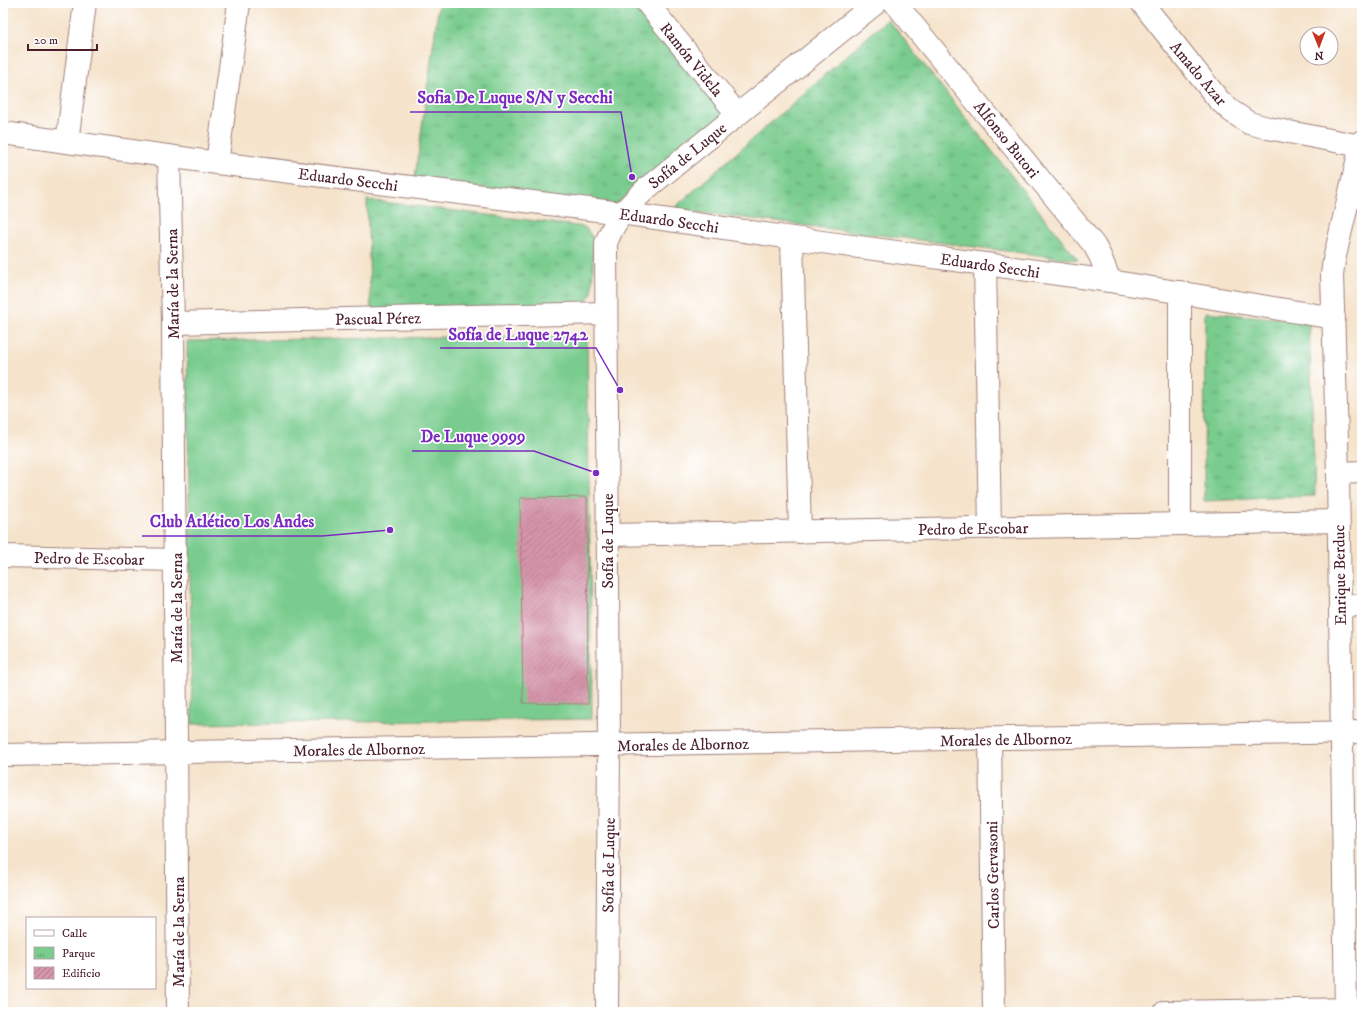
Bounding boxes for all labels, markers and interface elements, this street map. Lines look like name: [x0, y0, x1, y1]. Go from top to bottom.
street label: Ramón Videla: [655, 19, 727, 101]
scale bar: [28, 26, 97, 52]
north arrow: [1299, 26, 1339, 66]
text: 20 m: [34, 33, 58, 48]
street label: Amado Azar: [1165, 37, 1231, 110]
text: N: [1315, 48, 1324, 62]
callout: Sofia De Luque S/N y Secchi: [410, 83, 621, 112]
text: Sofia De Luque S/N y Secchi: [417, 87, 613, 109]
street label: Alfonso Butori: [969, 97, 1043, 182]
street label: Sofía de Luque: [644, 118, 731, 193]
street label: Eduardo Secchi: [297, 164, 399, 196]
street label: Eduardo Secchi: [618, 204, 720, 238]
street label: María de la Serna: [162, 228, 184, 340]
street label: Eduardo Secchi: [939, 249, 1041, 283]
street label: Pascual Pérez: [335, 308, 421, 330]
callout: Sofía de Luque 2742: [440, 319, 596, 348]
text: Sofía de Luque 2742: [448, 324, 588, 346]
callout: De Luque 9999: [412, 422, 534, 451]
text: De Luque 9999: [420, 426, 526, 448]
street label: Sofía de Luque: [598, 493, 618, 589]
callout: Club Atlético Los Andes: [142, 507, 322, 536]
text: Club Atlético Los Andes: [150, 511, 314, 533]
street label: Pedro de Escobar: [918, 518, 1028, 540]
street label: Enrique Berduc: [1329, 524, 1351, 626]
street label: Pedro de Escobar: [34, 548, 144, 570]
street label: María de la Serna: [167, 552, 187, 663]
street label: Morales de Albornoz: [940, 729, 1072, 751]
street label: Morales de Albornoz: [617, 734, 749, 756]
street label: Morales de Albornoz: [293, 739, 425, 761]
street label: Sofía de Luque: [598, 817, 620, 913]
street label: Carlos Gervasoni: [982, 821, 1004, 929]
street label: María de la Serna: [169, 876, 189, 987]
legend: [26, 917, 156, 989]
text: Calle: [62, 926, 87, 941]
text: Parque: [62, 946, 95, 961]
text: Edificio: [62, 966, 101, 981]

